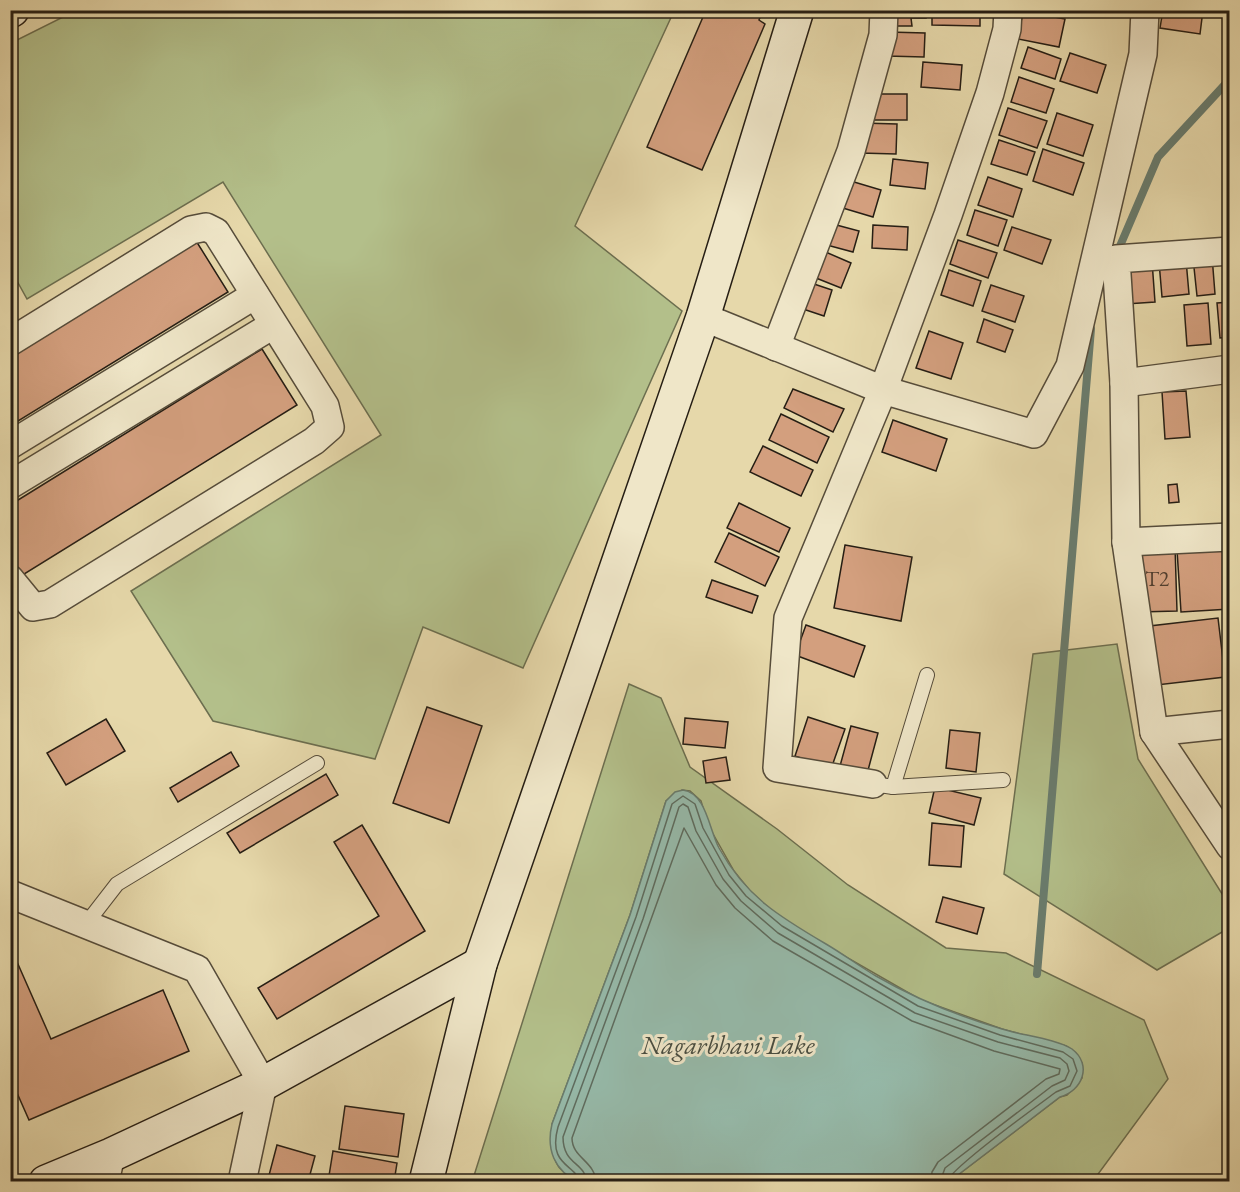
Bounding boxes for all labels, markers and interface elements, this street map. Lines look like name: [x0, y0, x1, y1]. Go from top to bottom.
house number: T2: [1145, 565, 1169, 592]
water label: Nagarbhavi Lake: [640, 1028, 816, 1062]

